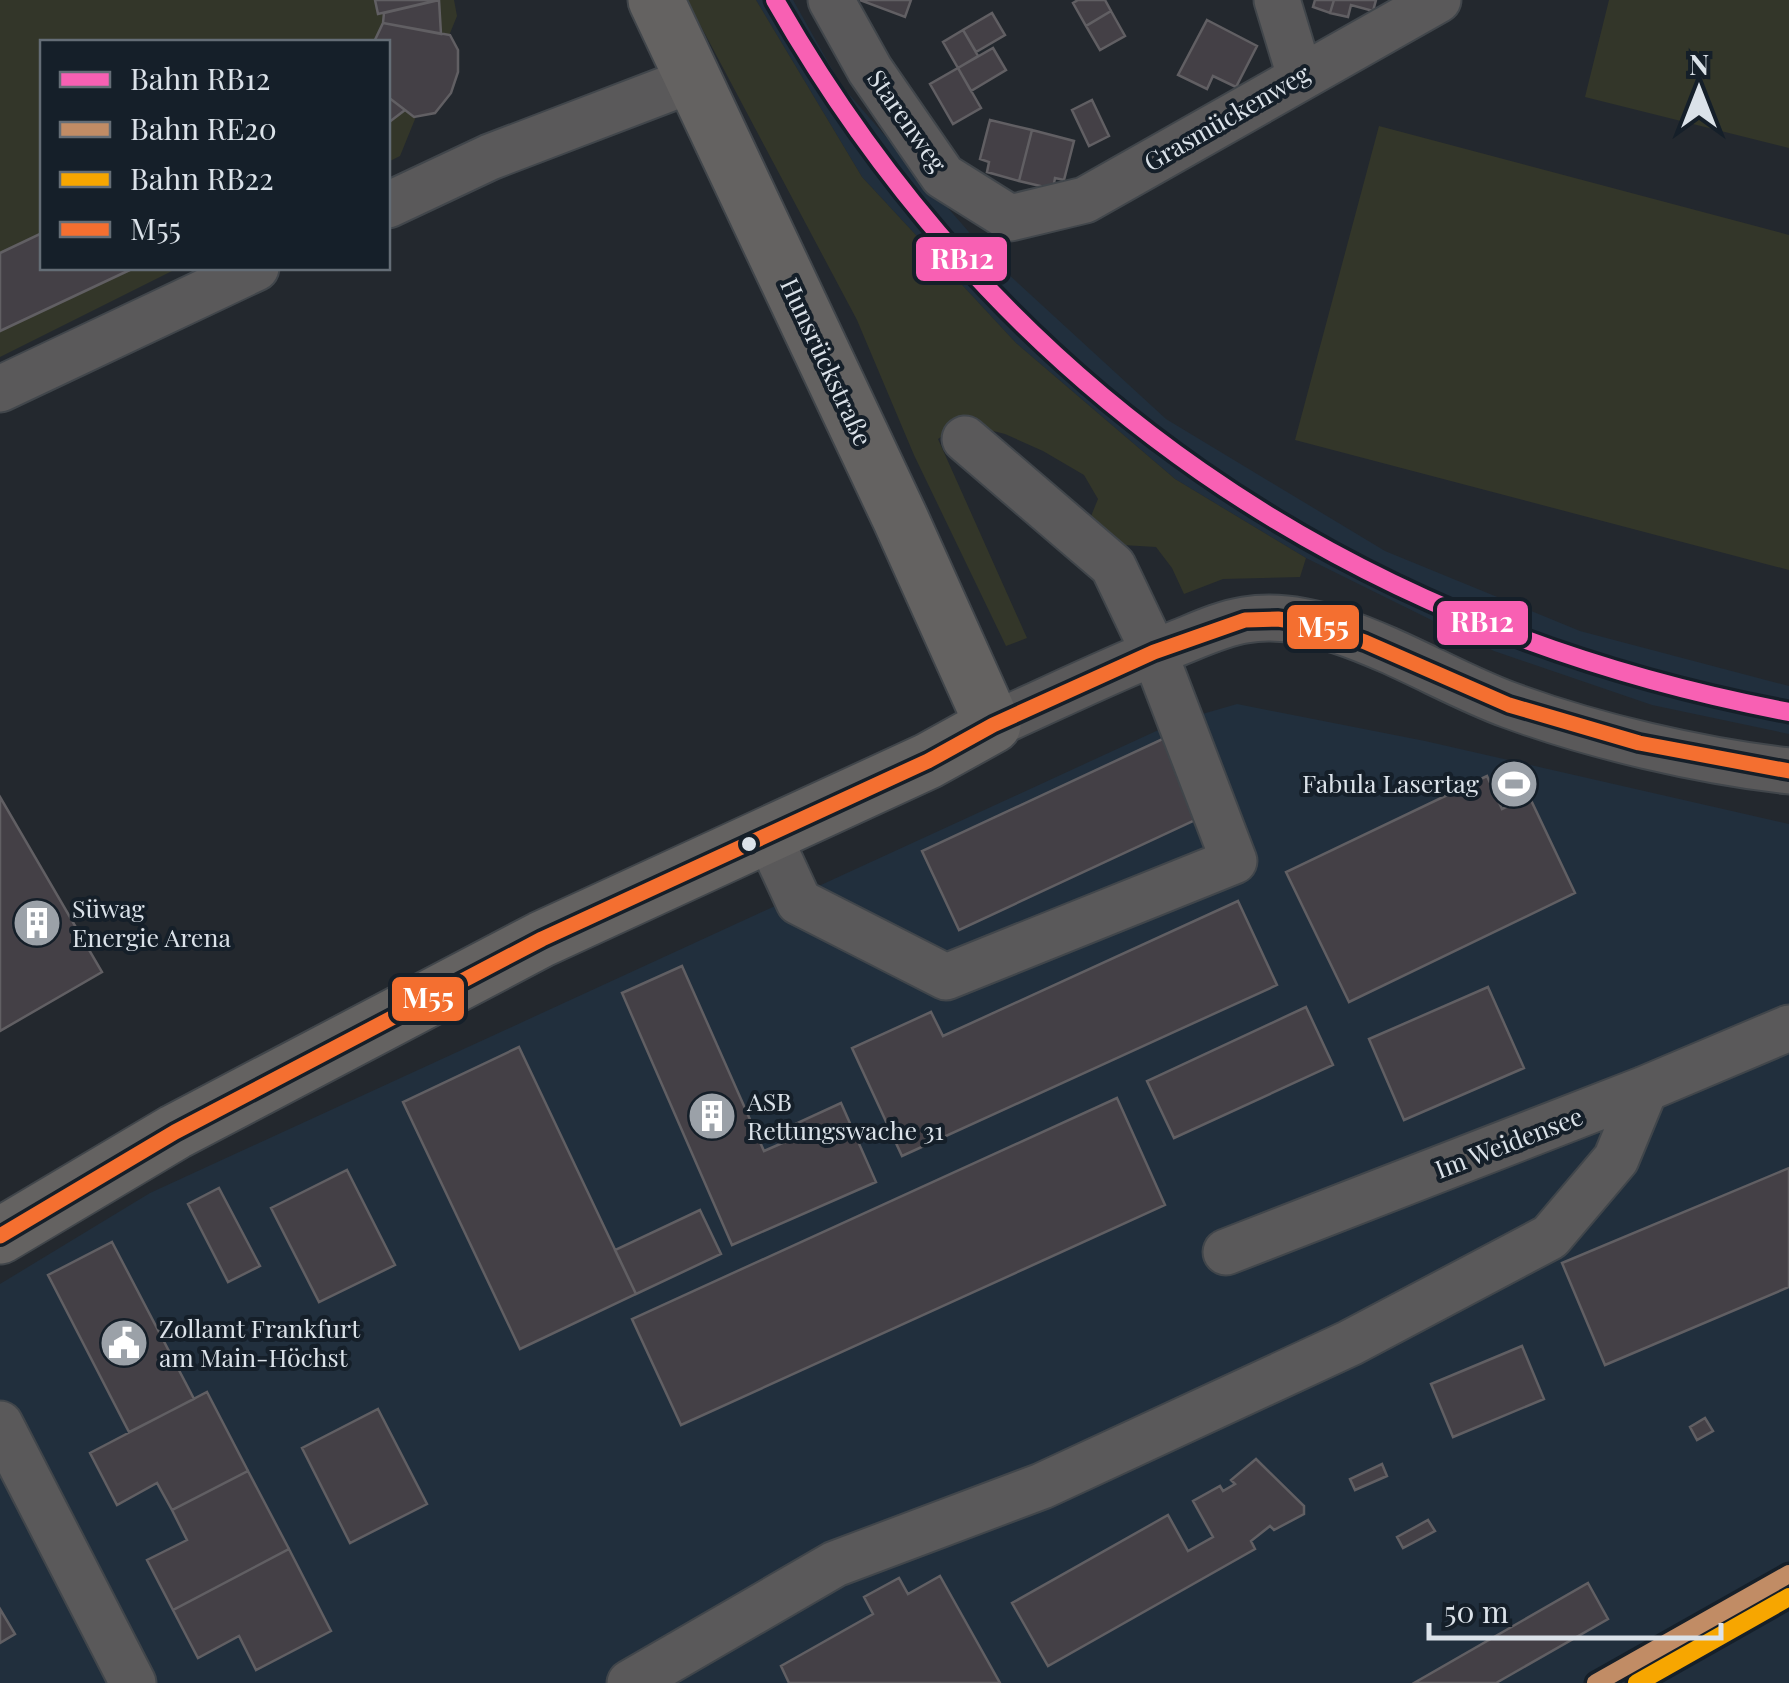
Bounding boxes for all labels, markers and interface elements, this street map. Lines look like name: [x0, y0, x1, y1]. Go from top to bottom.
legend: [40, 40, 390, 270]
north arrow: [1649, 40, 1749, 140]
text: N: [1689, 45, 1709, 82]
street label: Grasmückenweg: [1137, 55, 1316, 178]
text: Bahn RB12: [130, 58, 270, 98]
street label: Starenweg: [861, 62, 956, 178]
text: Bahn RE20: [130, 108, 277, 148]
text: Bahn RB22: [130, 158, 274, 198]
text: M55: [130, 208, 181, 248]
line badge: RB12: [914, 235, 1009, 283]
text: RB12: [930, 239, 994, 276]
street label: Hunsrückstraße: [774, 272, 881, 451]
line badge: RB12: [1435, 599, 1530, 647]
text: RB12: [1450, 602, 1514, 639]
line badge: M55: [1285, 603, 1361, 651]
text: M55: [1297, 607, 1349, 644]
sports icon: Fabula Lasertag: [1488, 758, 1540, 810]
place label: Fabula Lasertag: [1302, 766, 1480, 799]
unlabelled marker: [739, 834, 759, 854]
place label: Süwag Energie Arena: [72, 891, 231, 953]
building icon: Süwag Energie Arena: [11, 897, 63, 949]
line badge: M55: [390, 975, 466, 1023]
text: M55: [402, 978, 454, 1015]
place label: ASB Rettungswache 31: [746, 1084, 944, 1146]
building icon: ASB Rettungswache 31: [686, 1090, 738, 1142]
street label: Im Weidensee: [1430, 1098, 1587, 1185]
place label: Zollamt Frankfurt am Main-Höchst: [159, 1311, 361, 1373]
public building icon: Zollamt Frankfurt am Main-Höchst: [98, 1317, 150, 1369]
scale bar: [1429, 1578, 1722, 1640]
text: 50 m: [1444, 1591, 1509, 1631]

